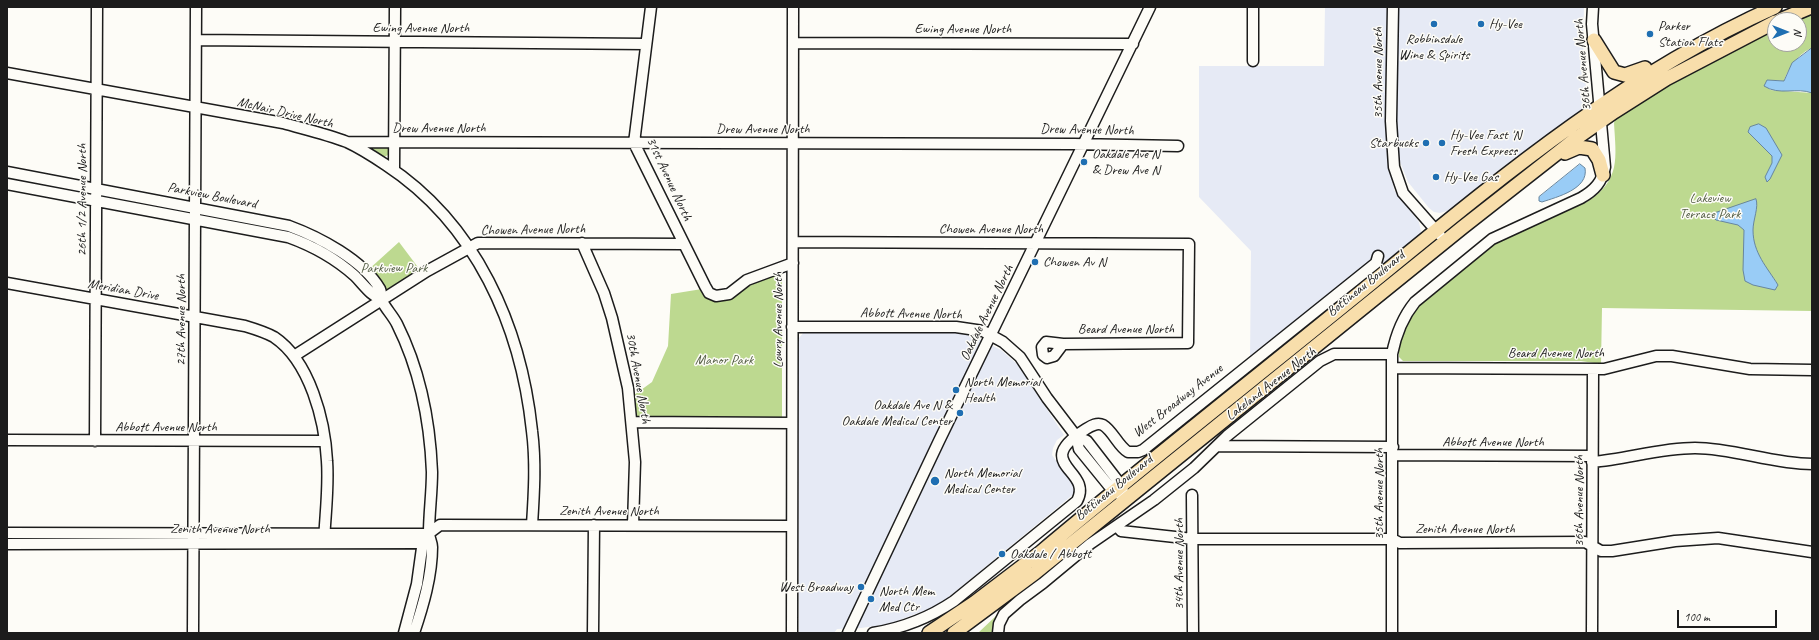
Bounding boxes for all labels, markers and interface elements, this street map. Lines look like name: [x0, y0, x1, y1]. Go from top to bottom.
north arrow: [1767, 12, 1807, 52]
place label: Hy-Vee: [1489, 16, 1522, 32]
street label: 36th Avenue North: [1571, 18, 1595, 112]
place label: Parker Station Flats: [1658, 18, 1722, 50]
marker: Robbinsdale Wine & Spirits: [1429, 19, 1439, 29]
marker: Hy-Vee: [1476, 19, 1486, 29]
street label: Ewing Avenue North: [373, 20, 469, 36]
street label: Ewing Avenue North: [915, 21, 1011, 37]
street label: 35th Avenue North: [1370, 27, 1386, 119]
marker: Parker Station Flats: [1645, 29, 1655, 39]
text: N: [1791, 29, 1805, 35]
place label: Robbinsdale Wine & Spirits: [1399, 31, 1469, 64]
street label: McNair Drive North: [235, 94, 335, 132]
street label: Drew Avenue North: [392, 120, 486, 136]
street label: Drew Avenue North: [716, 121, 810, 137]
street label: Drew Avenue North: [1040, 121, 1134, 139]
place label: Hy-Vee Fast 'N Fresh Express: [1450, 127, 1521, 160]
street label: 31st Avenue North: [642, 135, 696, 223]
place label: Starbucks: [1369, 135, 1418, 151]
marker: Starbucks: [1421, 138, 1431, 148]
marker: Hy-Vee Fast 'N Fresh Express: [1437, 138, 1447, 148]
street label: 26th 1/2 Avenue North: [74, 144, 90, 256]
place label: Oakdale Ave N & Drew Ave N: [1092, 146, 1160, 178]
marker: Oakdale Ave N & Drew Ave N: [1079, 157, 1089, 167]
place label: Hy-Vee Gas: [1444, 169, 1498, 185]
marker: Hy-Vee Gas: [1431, 172, 1441, 182]
street label: Parkview Boulevard: [166, 179, 258, 213]
park label: Lakeview Terrace Park: [1680, 190, 1740, 222]
street label: Chowen Avenue North: [481, 221, 585, 239]
street label: Chowen Avenue North: [939, 221, 1043, 237]
street label: Bottineau Boulevard: [1324, 247, 1408, 321]
place label: Chowen Av N: [1043, 254, 1106, 270]
marker: Chowen Av N: [1030, 257, 1040, 267]
park label: Parkview Park: [361, 260, 427, 276]
street label: Oakdale Avenue North: [957, 262, 1017, 364]
street label: Lowry Avenue North: [770, 272, 786, 368]
street label: 27th Avenue North: [173, 274, 189, 366]
street label: Meridian Drive: [86, 276, 160, 304]
street label: Abbott Avenue North: [860, 305, 962, 323]
street label: Beard Avenue North: [1078, 321, 1174, 337]
street label: 30th Avenue North: [622, 331, 654, 425]
street label: Lakeland Avenue North: [1223, 344, 1319, 424]
street label: Beard Avenue North: [1508, 345, 1604, 361]
park label: Manor Park: [695, 352, 753, 368]
street label: West Broadway Avenue: [1130, 361, 1226, 441]
place label: North Memorial Health: [964, 374, 1040, 406]
marker: North Memorial Health: [951, 385, 961, 395]
place label: Oakdale Ave N & Oakdale Medical Center: [842, 397, 952, 430]
marker: Oakdale Ave N & Oakdale Medical Center: [955, 408, 965, 418]
street label: Abbott Avenue North: [115, 419, 217, 435]
street label: Abbott Avenue North: [1442, 434, 1544, 450]
street label: 35th Avenue North: [1371, 448, 1387, 540]
street label: Bottineau Boulevard: [1072, 451, 1156, 525]
street label: 36th Avenue North: [1571, 455, 1587, 547]
place label: North Memorial Medical Center: [944, 465, 1020, 498]
marker: North Memorial Medical Center: [929, 475, 941, 487]
street label: Zenith Avenue North: [559, 503, 659, 519]
street label: 34th Avenue North: [1171, 518, 1187, 610]
street label: Zenith Avenue North: [170, 521, 270, 537]
street label: Zenith Avenue North: [1415, 521, 1515, 537]
place label: Oakdale / Abbott: [1010, 546, 1091, 562]
marker: Oakdale / Abbott: [997, 549, 1007, 559]
place label: West Broadway: [779, 579, 853, 595]
marker: West Broadway: [856, 582, 866, 592]
place label: North Mem Med Ctr: [879, 583, 934, 616]
marker: North Mem Med Ctr: [866, 594, 876, 604]
scale bar: [1679, 602, 1779, 628]
text: 100 m: [1684, 609, 1710, 625]

